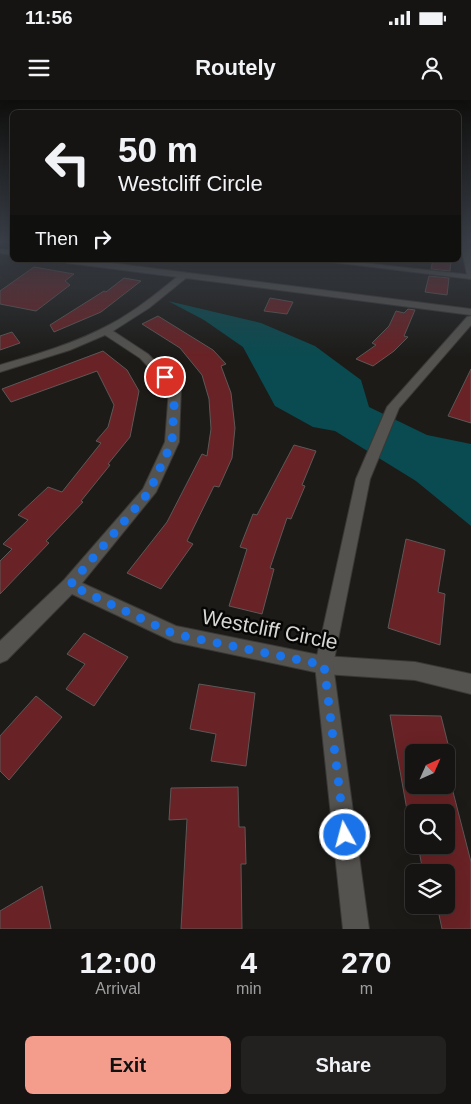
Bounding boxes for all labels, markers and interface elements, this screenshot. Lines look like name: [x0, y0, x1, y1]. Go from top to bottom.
text: 11:56: [25, 7, 73, 28]
icon: menu: [25, 54, 53, 82]
icon: person: [418, 54, 446, 82]
text: Routely: [195, 55, 276, 80]
icon: left: [35, 130, 100, 195]
text: 50 m: [118, 130, 198, 169]
text: Westcliff Circle: [118, 171, 263, 196]
icon: right: [88, 225, 116, 253]
text: Then: [35, 228, 78, 249]
pin: [144, 356, 186, 398]
icon: arrive: [151, 363, 179, 391]
street label: Westcliff Circle: [200, 605, 340, 653]
north arrow: [405, 744, 455, 794]
map controls: [405, 744, 455, 914]
button: search: [405, 804, 455, 854]
position arrow: [318, 808, 370, 860]
button: layers: [405, 864, 455, 914]
text: 12:00: [80, 946, 156, 979]
text: 4: [240, 946, 257, 979]
text: 270: [341, 946, 391, 979]
text: Arrival: [95, 980, 141, 997]
text: min: [236, 980, 262, 997]
text: m: [360, 980, 373, 997]
button: Exit: [25, 1036, 231, 1094]
button: Share: [241, 1036, 446, 1094]

